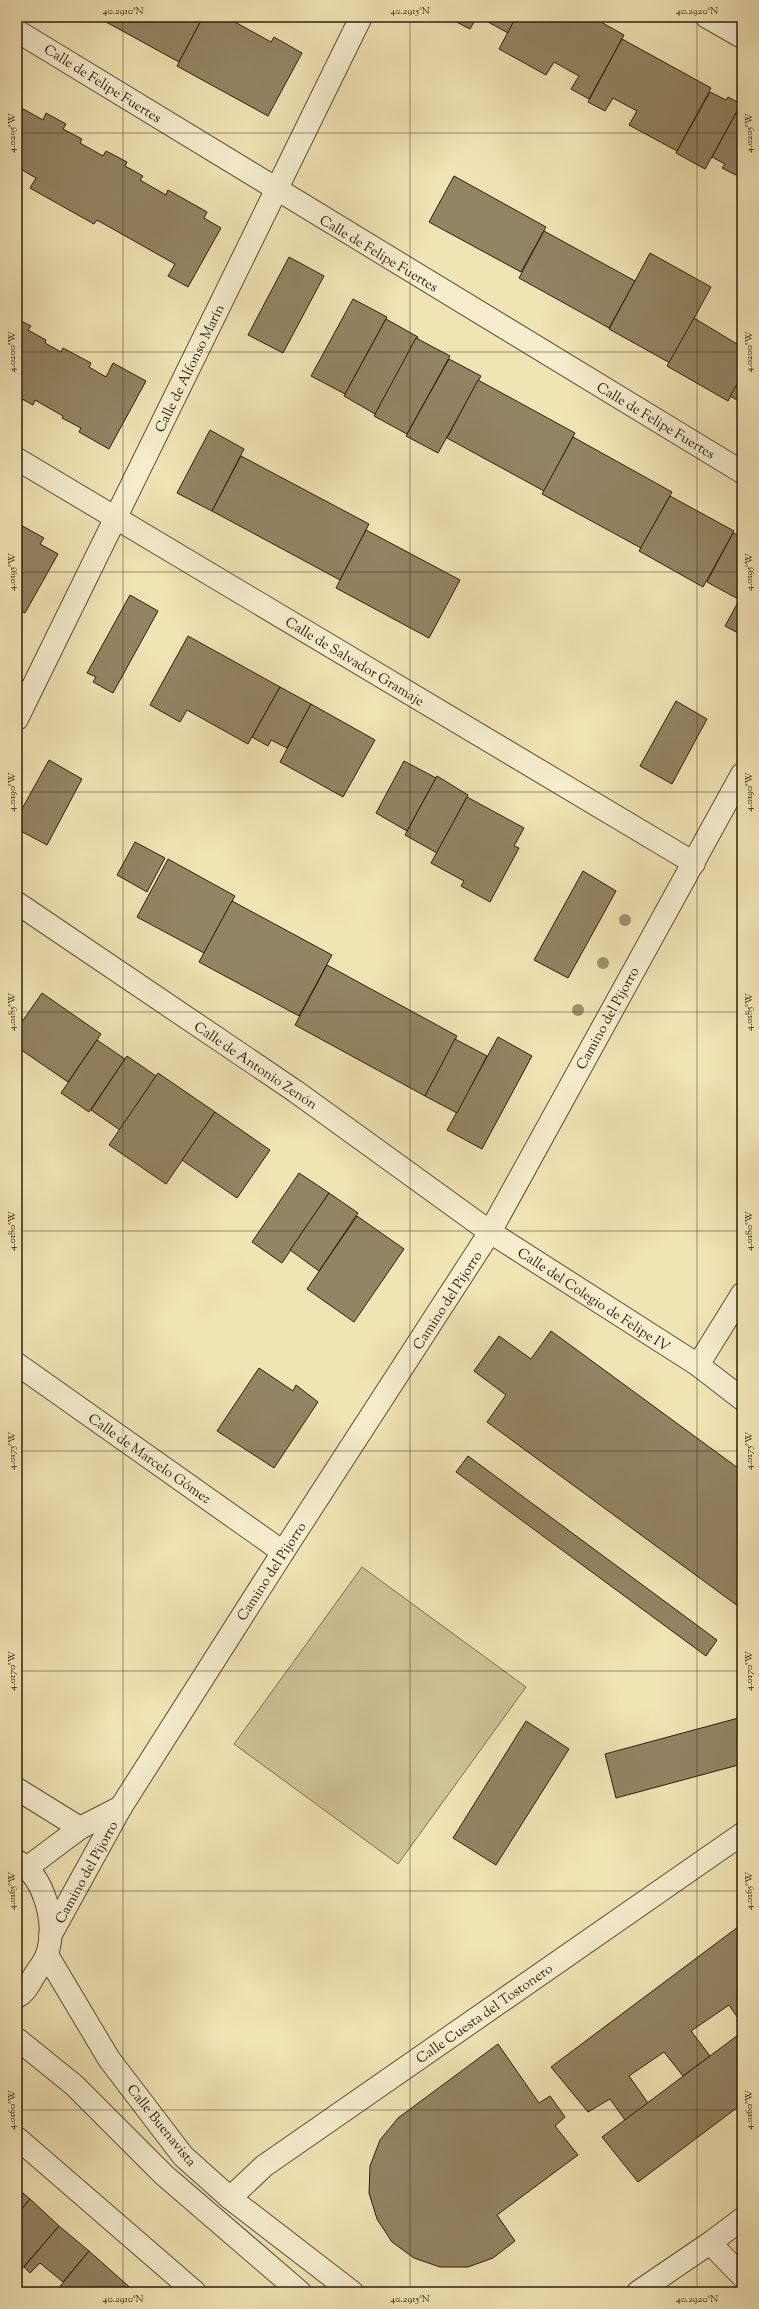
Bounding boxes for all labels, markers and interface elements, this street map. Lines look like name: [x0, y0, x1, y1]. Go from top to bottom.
text: 40.2910°N: [103, 4, 144, 19]
text: 40.2915°N: [390, 4, 430, 19]
text: 40.2920°N: [676, 4, 718, 19]
street label: Calle de Felipe Fuertes: [39, 40, 165, 129]
text: 4.0205°W: [5, 113, 20, 153]
text: 4.0205°W: [742, 113, 757, 153]
street label: Calle de Felipe Fuertes: [315, 211, 441, 298]
street label: Calle de Alfonso Marín: [151, 301, 231, 436]
text: 4.0200°W: [5, 331, 20, 373]
text: 4.0200°W: [742, 331, 757, 373]
street label: Calle de Felipe Fuertes: [592, 378, 718, 465]
text: 4.0195°W: [5, 553, 20, 591]
text: 4.0195°W: [742, 553, 757, 591]
street label: Calle de Salvador Gramaje: [281, 613, 427, 712]
text: 4.0190°W: [5, 772, 20, 812]
text: 4.0190°W: [742, 772, 757, 812]
street label: Camino del Pijorro: [572, 964, 645, 1074]
text: 4.0185°W: [5, 993, 20, 1031]
text: 4.0185°W: [742, 993, 757, 1031]
street label: Calle de Antonio Zenón: [189, 1018, 321, 1116]
text: 4.0180°W: [5, 1211, 20, 1251]
text: 4.0180°W: [742, 1211, 757, 1251]
street label: Calle del Colegio de Felipe IV: [513, 1244, 674, 1358]
street label: Camino del Pijorro: [409, 1247, 488, 1354]
street label: Calle de Marcelo Gómez: [83, 1410, 214, 1510]
text: 4.0175°W: [5, 1432, 20, 1470]
text: 4.0175°W: [742, 1432, 757, 1470]
street label: Camino del Pijorro: [233, 1518, 312, 1625]
text: 4.0170°W: [5, 1651, 20, 1691]
text: 4.0170°W: [742, 1651, 757, 1691]
street label: Camino del Pijorro: [51, 1818, 124, 1928]
text: 4.0165°W: [5, 1872, 20, 1910]
text: 4.0165°W: [742, 1872, 757, 1910]
street label: Calle Cuesta del Tostonero: [413, 1959, 558, 2070]
street label: Calle Buenavista: [121, 2081, 200, 2172]
text: 4.0160°W: [5, 2090, 20, 2130]
text: 4.0160°W: [742, 2090, 757, 2130]
text: 40.2910°N: [103, 2292, 144, 2307]
text: 40.2915°N: [390, 2292, 430, 2307]
text: 40.2920°N: [676, 2292, 718, 2307]

